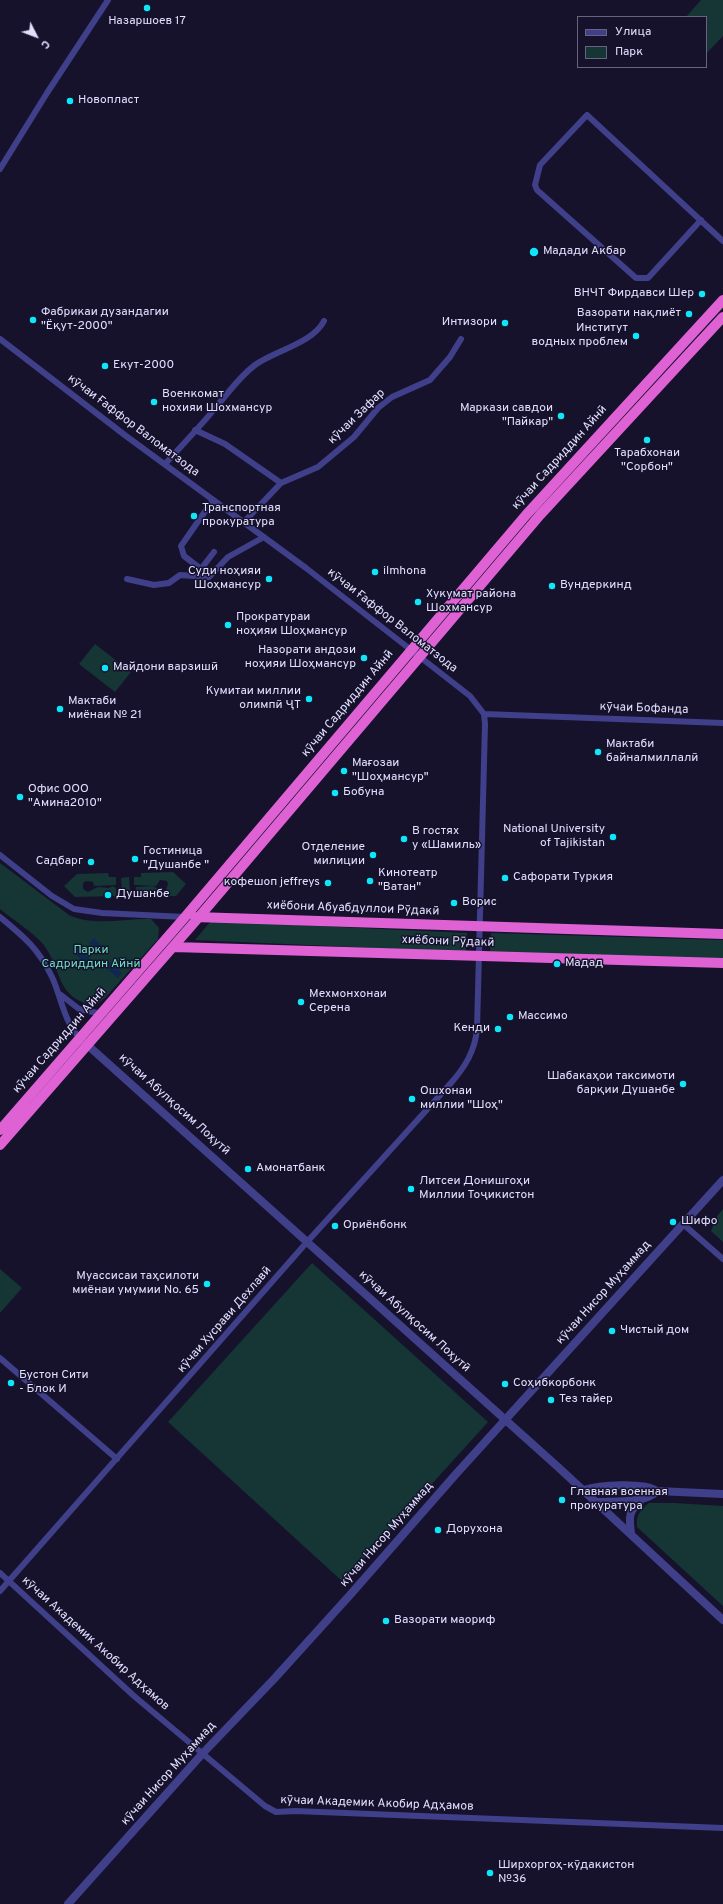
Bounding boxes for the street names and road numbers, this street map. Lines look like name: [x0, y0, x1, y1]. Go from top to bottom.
street label: кӯчаи Ғаффор Валоматзода: [64, 372, 202, 480]
street label: кӯчаи Зафар: [326, 386, 388, 448]
street label: кӯчаи Садриддин Айнӣ: [509, 403, 611, 513]
street label: кӯчаи Ғаффор Валоматзода: [324, 566, 460, 676]
street label: кӯчаи Садриддин Айнӣ: [299, 648, 397, 760]
street label: кӯчаи Бофанда: [599, 700, 689, 718]
street label: хиёбони Абуабдуллои Рӯдакӣ: [266, 899, 440, 919]
street label: хиёбони Рӯдакӣ: [401, 933, 495, 951]
street label: кӯчаи Садриддин Айнӣ: [10, 985, 110, 1097]
street label: кӯчаи Абулқосим Лоҳутӣ: [115, 1051, 233, 1159]
street label: кӯчаи Нисор Муҳаммад: [554, 1238, 654, 1348]
street label: кӯчаи Хусрави Дехлавӣ: [175, 1264, 275, 1376]
street label: кӯчаи Абулқосим Лоҳутӣ: [355, 1268, 473, 1376]
street label: кӯчаи Нисор Муҳаммад: [337, 1480, 437, 1590]
street label: кӯчаи Академик Акобир Адҳамов: [18, 1574, 172, 1714]
street label: кӯчаи Нисор Муҳаммад: [119, 1719, 219, 1829]
street label: кӯчаи Академик Акобир Адҳамов: [280, 1793, 474, 1815]

